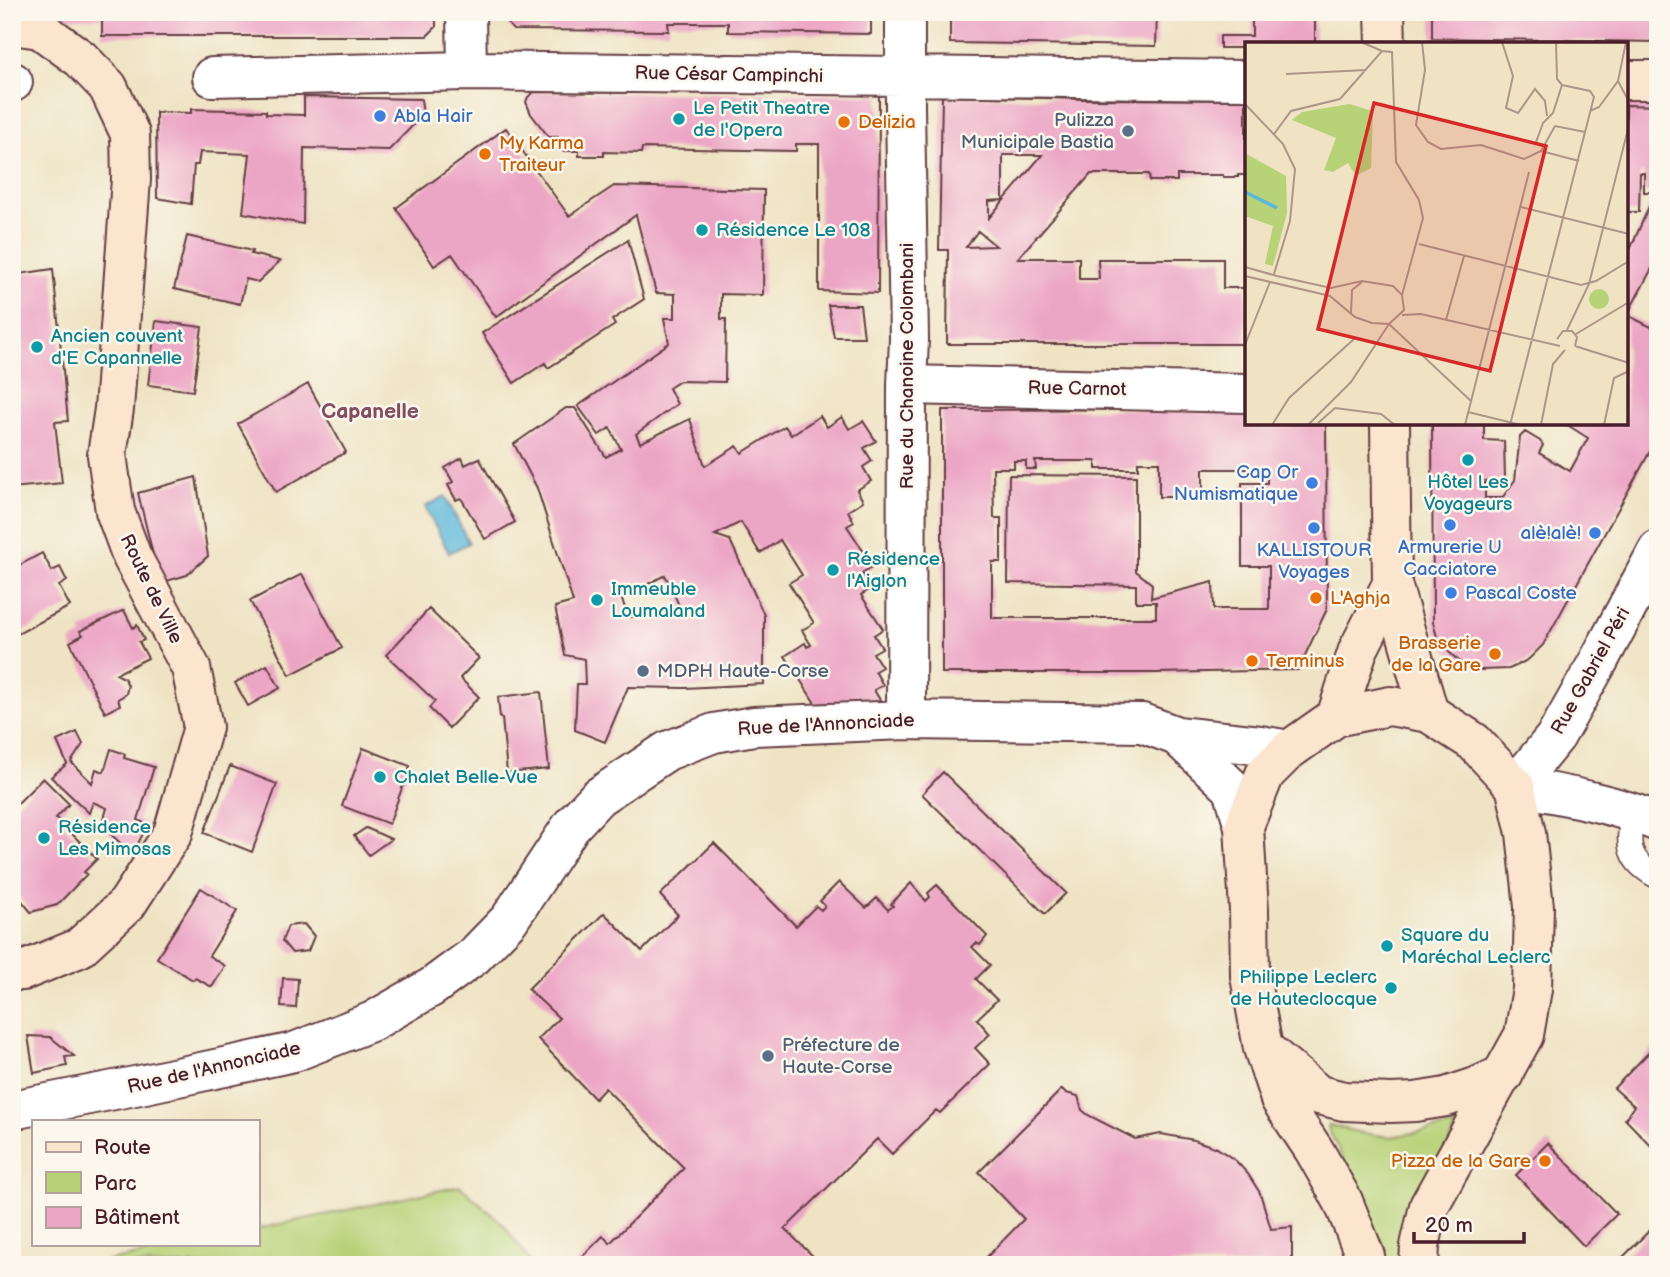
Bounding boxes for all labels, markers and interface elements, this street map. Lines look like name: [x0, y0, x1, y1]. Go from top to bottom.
inset map: [1245, 42, 1628, 425]
street label: Rue César Campinchi: [634, 62, 824, 88]
place label: Le Petit Theatre de l'Opera: [693, 97, 830, 142]
place label: Abla Hair: [394, 105, 473, 128]
marker: Abla Hair: [372, 108, 388, 124]
place label: Pulizza Municipale Bastia: [961, 109, 1114, 154]
marker: Le Petit Theatre de l'Opera: [671, 111, 687, 127]
place label: Delizia: [858, 111, 916, 134]
marker: Delizia: [836, 114, 852, 130]
marker: Pulizza Municipale Bastia: [1120, 123, 1136, 139]
place label: My Karma Traiteur: [499, 132, 584, 177]
marker: My Karma Traiteur: [477, 146, 493, 162]
place label: Résidence Le 108: [716, 219, 871, 242]
marker: Résidence Le 108: [694, 222, 710, 238]
street label: Rue du Chanoine Colombani: [896, 243, 919, 489]
place label: Ancien couvent d'E Capannelle: [51, 325, 183, 370]
marker: Ancien couvent d'E Capannelle: [29, 339, 45, 355]
street label: Rue Carnot: [1027, 377, 1127, 401]
district label: Capanelle: [321, 399, 419, 424]
marker: Hôtel Les Voyageurs: [1460, 452, 1476, 468]
place label: Cap Or Numismatique: [1174, 461, 1299, 506]
place label: Hôtel Les Voyageurs: [1424, 471, 1512, 516]
marker: Cap Or Numismatique: [1304, 475, 1320, 491]
marker: Armurerie U Cacciatore: [1442, 517, 1458, 533]
marker: KALLISTOUR Voyages: [1306, 520, 1322, 536]
place label: alè!alè!: [1520, 522, 1581, 545]
marker: alè!alè!: [1587, 525, 1603, 541]
street label: Route de Ville: [115, 531, 187, 647]
place label: Armurerie U Cacciatore: [1398, 536, 1502, 581]
place label: KALLISTOUR Voyages: [1257, 539, 1371, 584]
place label: Résidence l'Aiglon: [847, 548, 940, 593]
marker: Résidence l'Aiglon: [825, 562, 841, 578]
place label: Immeuble Loumaland: [611, 578, 705, 623]
place label: Pascal Coste: [1465, 582, 1577, 605]
marker: Pascal Coste: [1443, 585, 1459, 601]
place label: L'Aghja: [1330, 587, 1391, 610]
marker: L'Aghja: [1308, 590, 1324, 606]
marker: Immeuble Loumaland: [589, 592, 605, 608]
street label: Rue Gabriel Péri: [1547, 603, 1635, 739]
place label: Brasserie de la Gare: [1391, 632, 1481, 677]
marker: Brasserie de la Gare: [1487, 646, 1503, 662]
place label: Terminus: [1266, 650, 1344, 673]
marker: Terminus: [1244, 653, 1260, 669]
place label: MDPH Haute-Corse: [657, 660, 829, 683]
marker: MDPH Haute-Corse: [635, 663, 651, 679]
street label: Rue de l'Annonciade: [737, 709, 915, 741]
place label: Chalet Belle-Vue: [394, 766, 538, 789]
marker: Chalet Belle-Vue: [372, 769, 388, 785]
place label: Résidence Les Mimosas: [58, 816, 171, 861]
marker: Résidence Les Mimosas: [36, 830, 52, 846]
place label: Square du Maréchal Leclerc: [1401, 924, 1551, 969]
marker: Square du Maréchal Leclerc: [1379, 938, 1395, 954]
place label: Philippe Leclerc de Hauteclocque: [1230, 966, 1377, 1011]
marker: Philippe Leclerc de Hauteclocque: [1383, 980, 1399, 996]
place label: Préfecture de Haute-Corse: [782, 1034, 900, 1079]
street label: Rue de l'Annonciade: [125, 1037, 303, 1099]
marker: Préfecture de Haute-Corse: [760, 1048, 776, 1064]
legend: [32, 1120, 259, 1246]
text: Route: [94, 1135, 151, 1160]
place label: Pizza de la Gare: [1391, 1150, 1531, 1173]
marker: Pizza de la Gare: [1537, 1153, 1553, 1169]
text: Parc: [94, 1171, 137, 1196]
scale bar: [1414, 1200, 1525, 1244]
text: Bâtiment: [94, 1205, 180, 1230]
text: 20 m: [1425, 1213, 1473, 1238]

